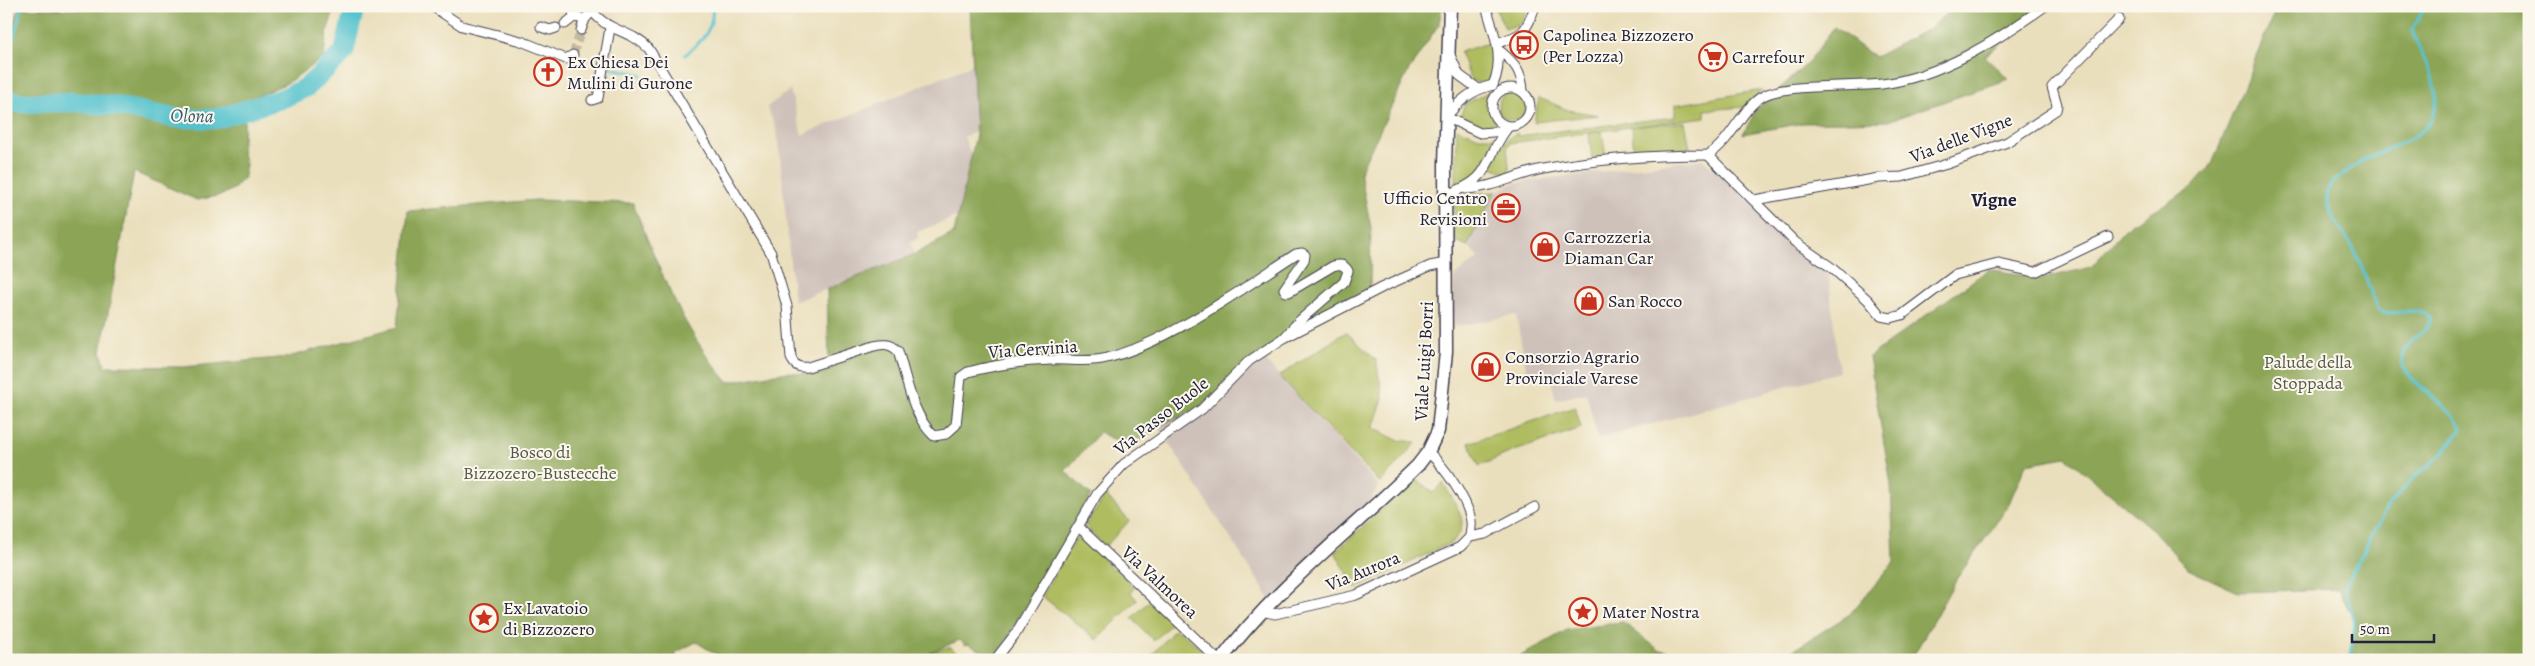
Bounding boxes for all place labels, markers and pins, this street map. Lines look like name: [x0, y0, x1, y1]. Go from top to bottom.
place label: Capolinea Bizzozero (Per Lozza): [1543, 23, 1694, 68]
bus stop icon: Capolinea Bizzozero (Per Lozza): [1509, 30, 1539, 60]
supermarket icon: Carrefour: [1698, 42, 1728, 72]
place label: Carrefour: [1732, 45, 1805, 69]
place label: Ex Chiesa Dei Mulini di Gurone: [567, 50, 693, 95]
church icon: Ex Chiesa Dei Mulini di Gurone: [533, 57, 563, 87]
place label: Ufficio Centro Revisioni: [1383, 186, 1487, 231]
office icon: Ufficio Centro Revisioni: [1491, 193, 1521, 223]
place label: Carrozzeria Diaman Car: [1564, 225, 1654, 270]
shop icon: Carrozzeria Diaman Car: [1530, 232, 1560, 262]
shop icon: San Rocco: [1574, 286, 1604, 316]
place label: San Rocco: [1608, 289, 1682, 313]
place label: Consorzio Agrario Provinciale Varese: [1505, 345, 1639, 390]
shop icon: Consorzio Agrario Provinciale Varese: [1471, 352, 1501, 382]
place label: Ex Lavatoio di Bizzozero: [503, 596, 595, 641]
place icon: Mater Nostra: [1568, 597, 1598, 627]
place label: Mater Nostra: [1602, 600, 1700, 624]
place icon: Ex Lavatoio di Bizzozero: [469, 603, 499, 633]

